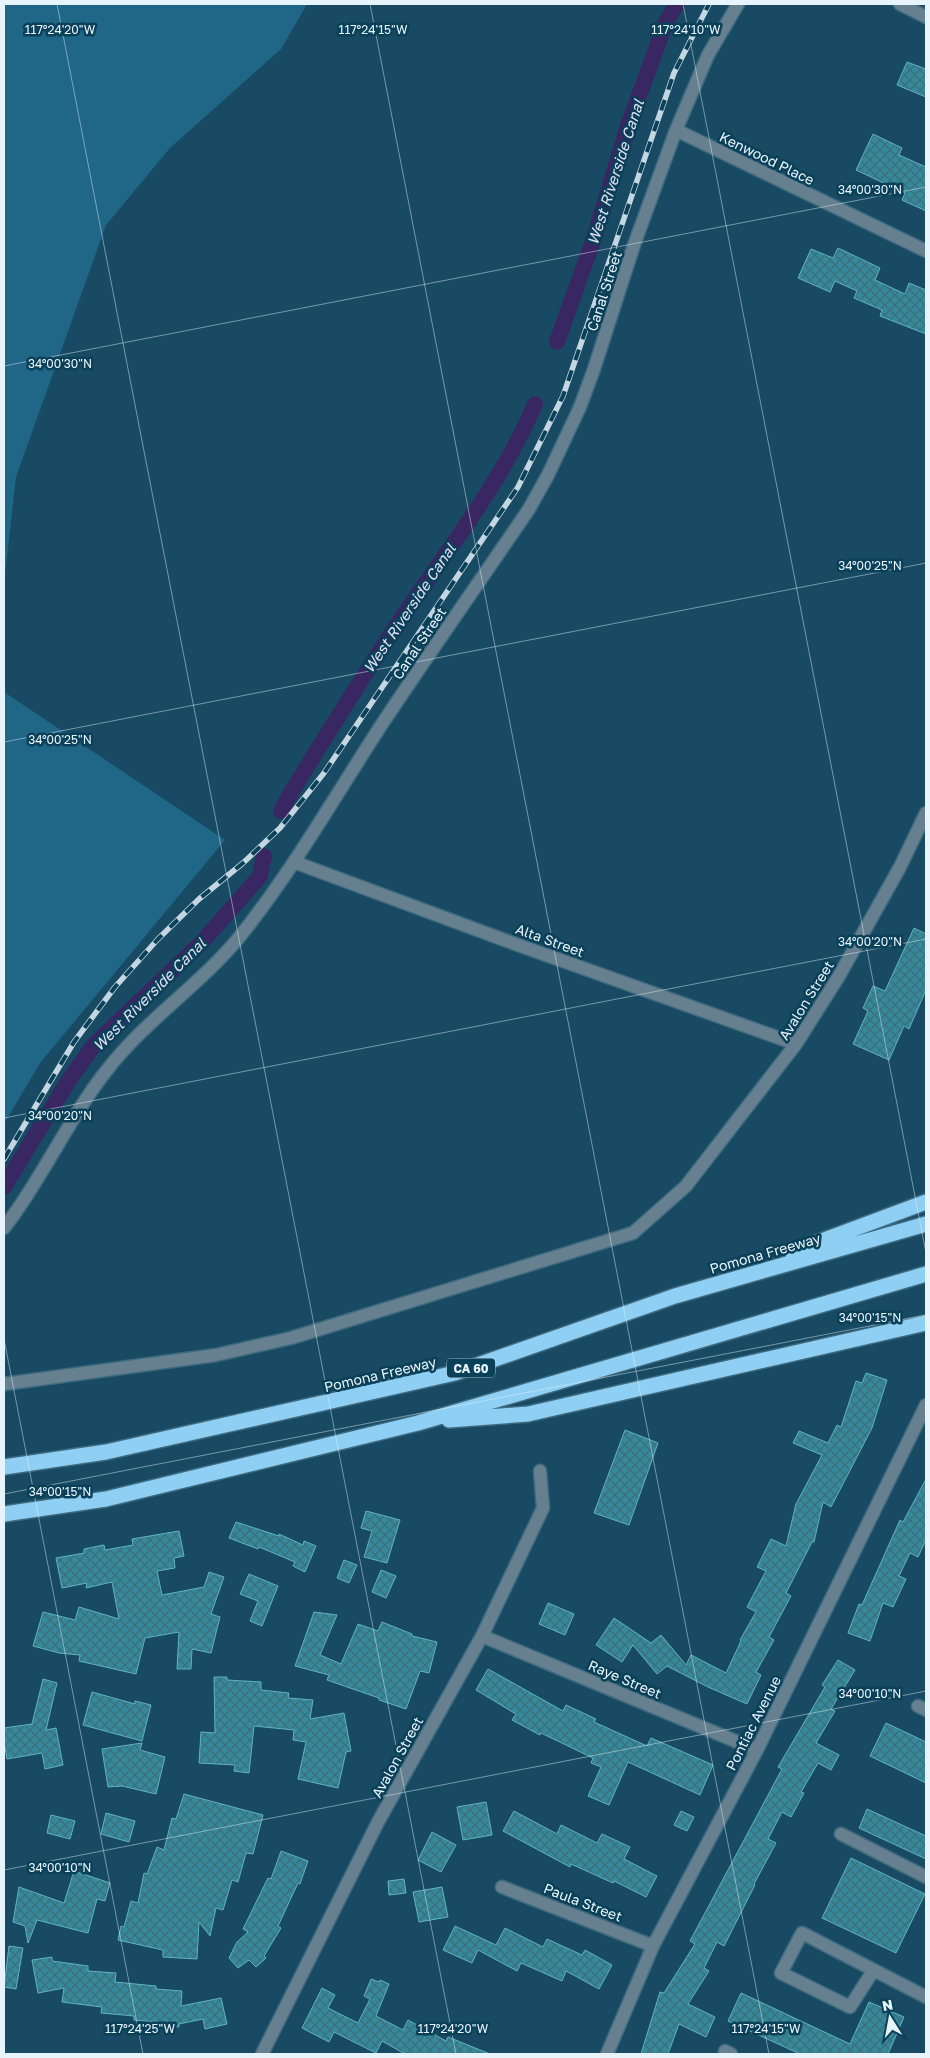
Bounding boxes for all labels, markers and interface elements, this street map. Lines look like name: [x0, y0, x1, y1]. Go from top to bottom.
text: 117°24'20"W: [25, 22, 96, 37]
text: 117°24'15"W: [339, 22, 408, 37]
text: 117°24'10"W: [651, 22, 721, 37]
water label: West Riverside Canal: [583, 96, 647, 247]
street label: Kenwood Place: [717, 128, 817, 188]
text: 34°00'30"N: [838, 182, 902, 197]
street label: Canal Street: [583, 249, 625, 333]
text: 34°00'30"N: [28, 356, 92, 371]
water label: West Riverside Canal: [359, 539, 460, 676]
text: 34°00'25"N: [838, 558, 902, 573]
street label: Canal Street: [389, 604, 449, 682]
text: 34°00'25"N: [28, 732, 92, 747]
street label: Alta Street: [513, 920, 587, 960]
water label: West Riverside Canal: [89, 933, 210, 1054]
text: 34°00'20"N: [838, 934, 902, 949]
street label: Avalon Street: [775, 957, 837, 1043]
text: 34°00'20"N: [28, 1108, 92, 1123]
street label: Pomona Freeway: [708, 1229, 823, 1277]
text: 34°00'15"N: [839, 1310, 901, 1325]
street label: Pomona Freeway: [322, 1353, 438, 1395]
road number: CA 60: [447, 1359, 495, 1378]
text: 34°00'15"N: [29, 1484, 91, 1499]
street label: Raye Street: [586, 1656, 664, 1702]
street label: Pontiac Avenue: [722, 1673, 784, 1773]
text: 34°00'10"N: [838, 1686, 902, 1701]
street label: Avalon Street: [368, 1713, 426, 1801]
text: 34°00'10"N: [28, 1860, 92, 1875]
street label: Paula Street: [541, 1879, 625, 1925]
north arrow: [865, 1993, 915, 2043]
text: N: [881, 1995, 894, 2014]
text: 117°24'25"W: [105, 2021, 175, 2036]
text: 117°24'20"W: [418, 2021, 489, 2036]
text: 117°24'15"W: [732, 2021, 801, 2036]

